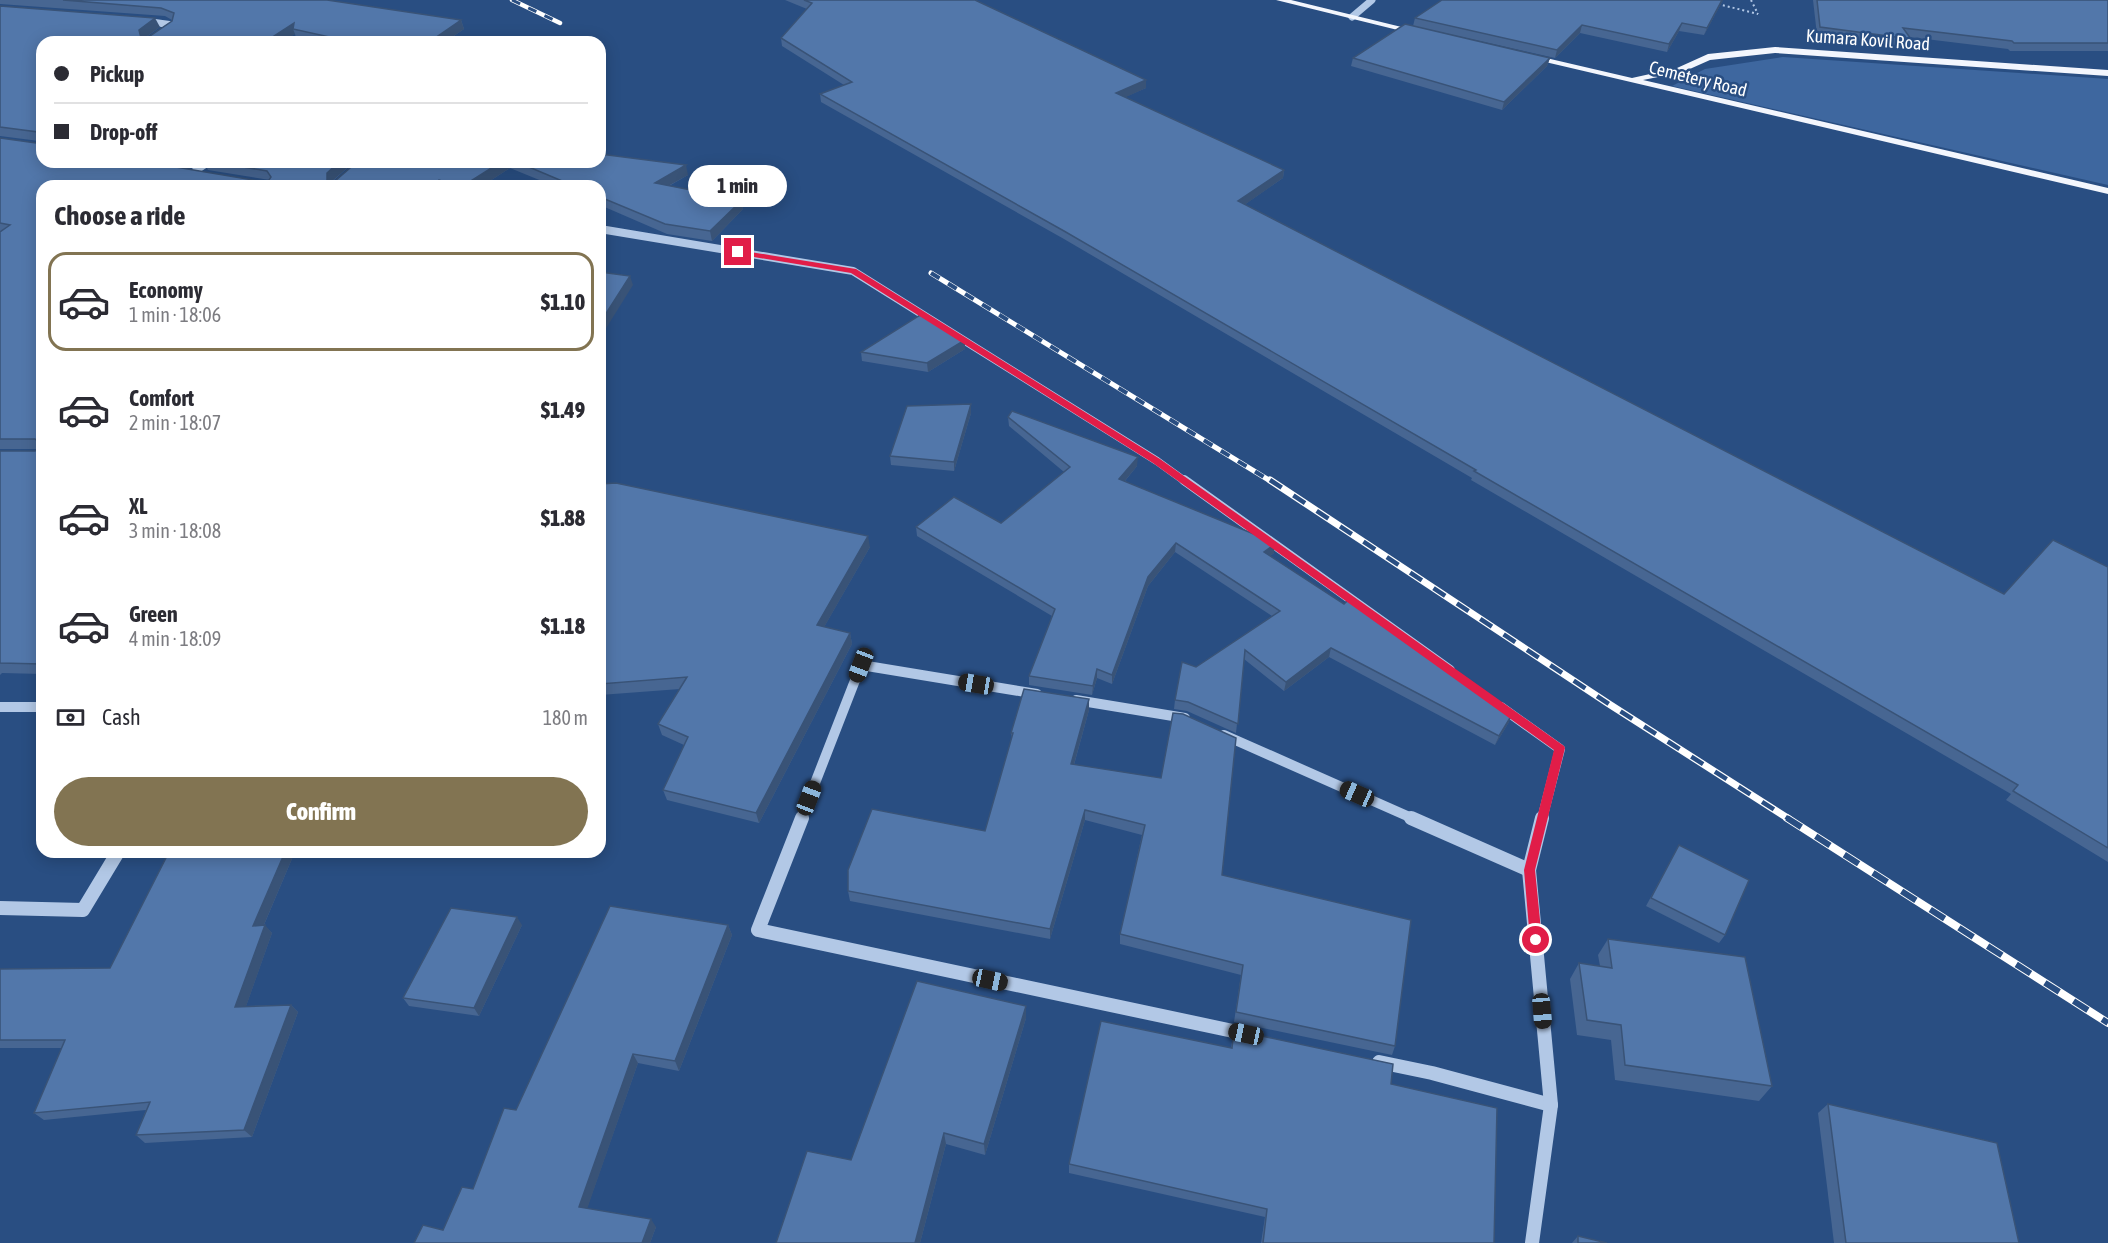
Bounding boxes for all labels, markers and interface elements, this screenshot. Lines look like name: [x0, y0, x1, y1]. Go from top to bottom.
street label: Kumara Kovil Road: [1805, 25, 1931, 54]
street label: Cemetery Road: [1647, 56, 1749, 101]
text: Pickup: [90, 61, 145, 87]
text: Drop-off: [90, 119, 157, 145]
callout: 1 min: [688, 165, 788, 207]
text: 1 min: [717, 174, 758, 197]
text: Choose a ride: [54, 200, 186, 231]
route end: [724, 238, 751, 265]
icon: car: [57, 275, 111, 329]
text: Economy: [129, 277, 203, 303]
text: $1.10: [541, 289, 585, 315]
text: 1 min · 18:06: [129, 303, 221, 326]
icon: car: [57, 383, 111, 437]
text: Comfort: [129, 385, 194, 411]
text: $1.49: [541, 397, 585, 423]
text: 2 min · 18:07: [129, 411, 221, 434]
icon: car: [57, 491, 111, 545]
text: XL: [129, 493, 147, 519]
text: $1.88: [541, 505, 585, 531]
text: 3 min · 18:08: [129, 519, 221, 542]
icon: car: [57, 599, 111, 653]
text: Green: [129, 601, 178, 627]
text: $1.18: [541, 613, 585, 639]
text: 4 min · 18:09: [129, 627, 221, 650]
car: [846, 645, 876, 685]
car: [957, 672, 995, 696]
icon: cash: [54, 701, 87, 734]
text: Cash: [102, 704, 141, 730]
text: 180 m: [543, 706, 588, 729]
button: Confirm: [54, 777, 588, 846]
car: [794, 778, 824, 818]
car: [1337, 778, 1377, 810]
route start: [1522, 926, 1549, 953]
car: [971, 967, 1009, 993]
car: [1531, 992, 1553, 1030]
car: [1227, 1021, 1265, 1047]

